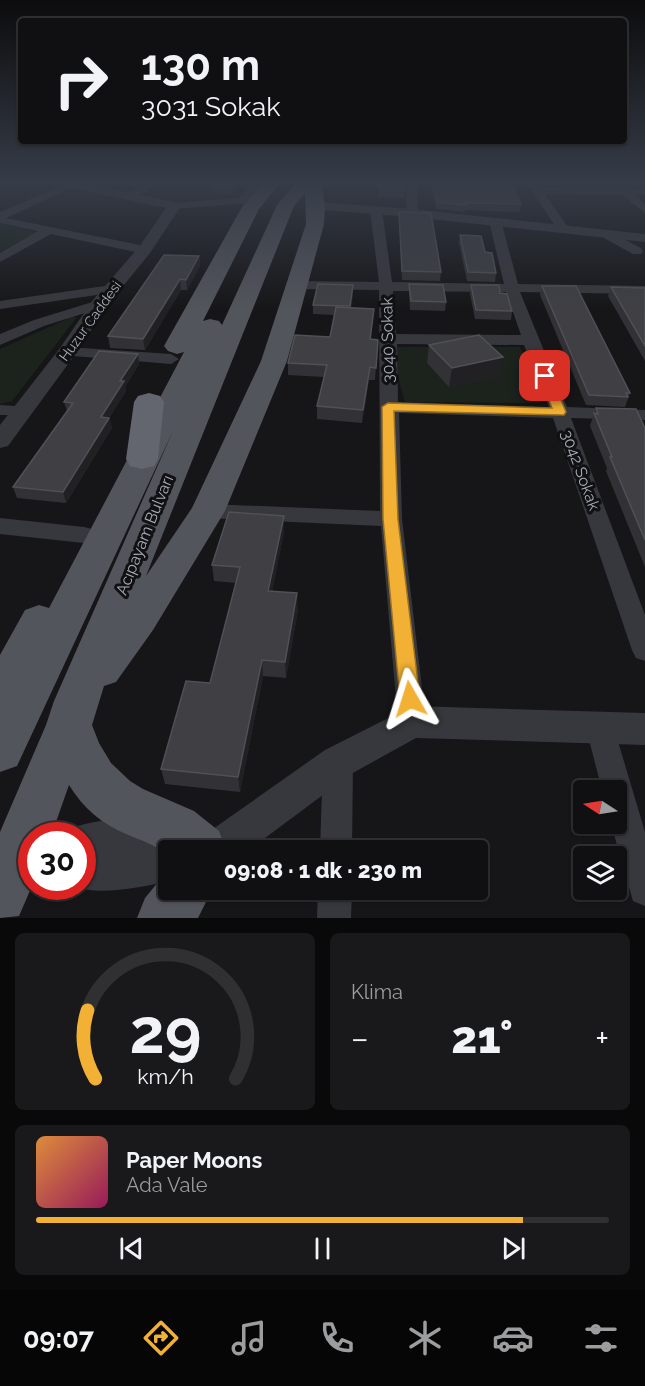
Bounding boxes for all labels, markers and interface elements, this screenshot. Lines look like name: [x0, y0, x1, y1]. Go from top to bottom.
text: 130 m: [141, 41, 260, 90]
icon: right: [42, 42, 120, 120]
text: 3031 Sokak: [141, 91, 281, 122]
street label: Huzur Caddesi: [56, 278, 124, 364]
street label: 3040 Sokak: [377, 296, 398, 383]
pin: [519, 350, 570, 401]
icon: arrive: [528, 359, 561, 392]
street label: 3042 Sokak: [557, 427, 604, 514]
street label: Acıpayam Bulvarı: [112, 473, 177, 598]
position arrow: [378, 667, 442, 731]
north arrow: [573, 780, 627, 834]
map controls: [573, 780, 627, 900]
speed limit sign: 30: [18, 822, 96, 900]
button: layers: [573, 846, 627, 900]
text: 09:08 · 1 dk · 230 m: [224, 857, 422, 883]
text: Klima: [351, 980, 403, 1004]
text: 29: [129, 994, 201, 1068]
text: 21°: [451, 1011, 513, 1064]
text: −: [351, 1019, 369, 1058]
text: +: [595, 1019, 609, 1058]
text: km/h: [137, 1064, 193, 1089]
text: Paper Moons: [126, 1147, 262, 1173]
text: Ada Vale: [126, 1173, 208, 1197]
icon: previous: [115, 1232, 148, 1265]
icon: pause: [306, 1232, 339, 1265]
icon: next: [497, 1232, 530, 1265]
icon: directions: [140, 1317, 182, 1359]
icon: music: [228, 1317, 270, 1359]
icon: phone: [316, 1317, 358, 1359]
icon: climate: [404, 1317, 446, 1359]
icon: car: [492, 1317, 534, 1359]
icon: filters: [580, 1317, 622, 1359]
text: 09:07: [23, 1323, 94, 1354]

